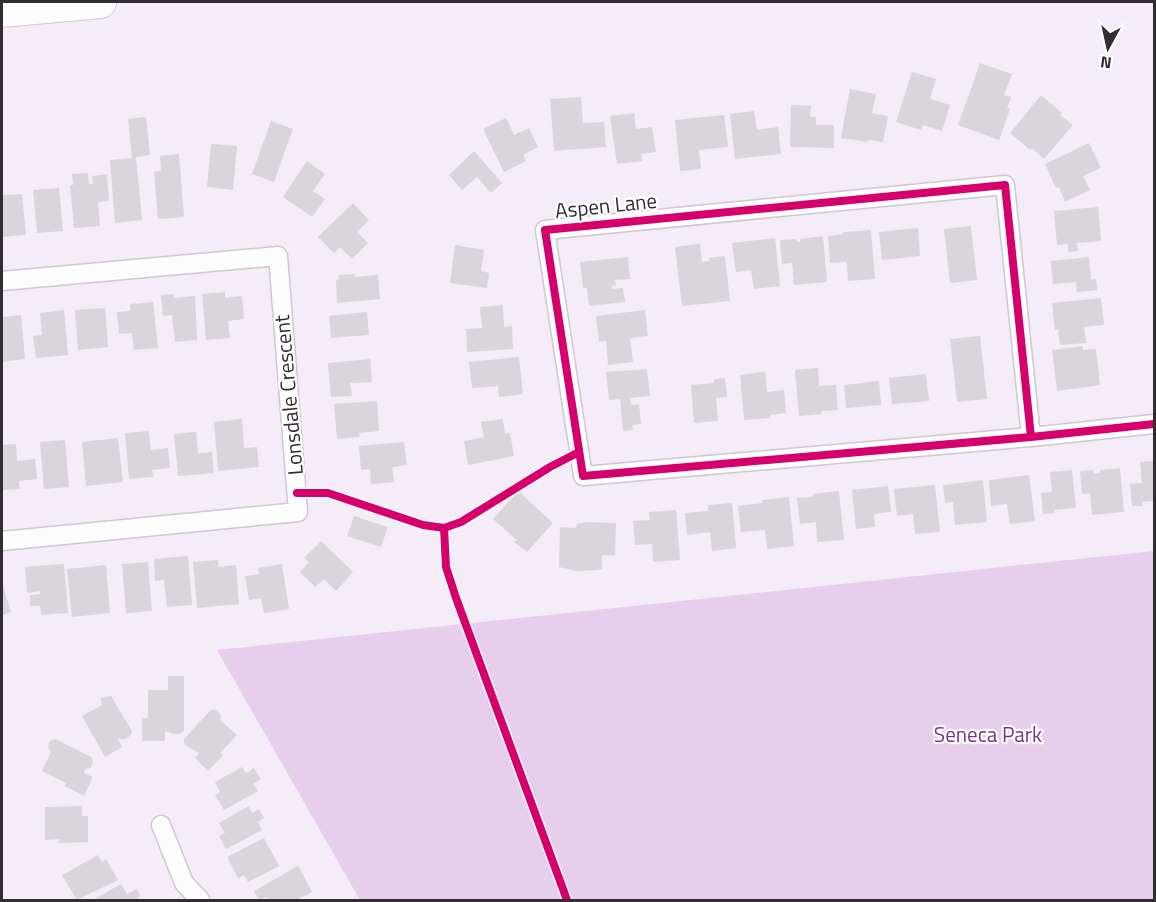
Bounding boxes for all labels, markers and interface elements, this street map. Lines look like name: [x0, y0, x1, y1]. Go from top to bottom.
north arrow: [1078, 18, 1138, 78]
text: N: [1099, 50, 1113, 76]
street label: Aspen Lane: [553, 184, 658, 226]
street label: Lonsdale Crescent: [265, 313, 311, 477]
park label: Seneca Park: [934, 718, 1042, 750]

